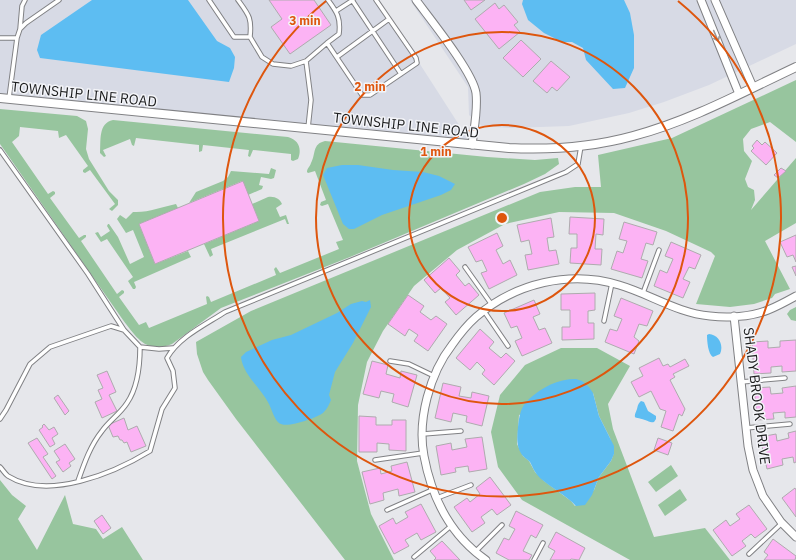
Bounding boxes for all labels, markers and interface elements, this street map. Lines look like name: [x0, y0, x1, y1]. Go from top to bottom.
text: 3 min: [289, 13, 321, 28]
one-way arrow: [713, 30, 720, 42]
street label: TOWNSHIP LINE ROAD: [10, 77, 158, 111]
text: 2 min: [354, 79, 386, 94]
street label: TOWNSHIP LINE ROAD: [332, 108, 480, 142]
text: 1 min: [420, 144, 452, 159]
centre of rings: [495, 211, 509, 225]
street label: SHADY BROOK DRIVE: [740, 326, 774, 466]

